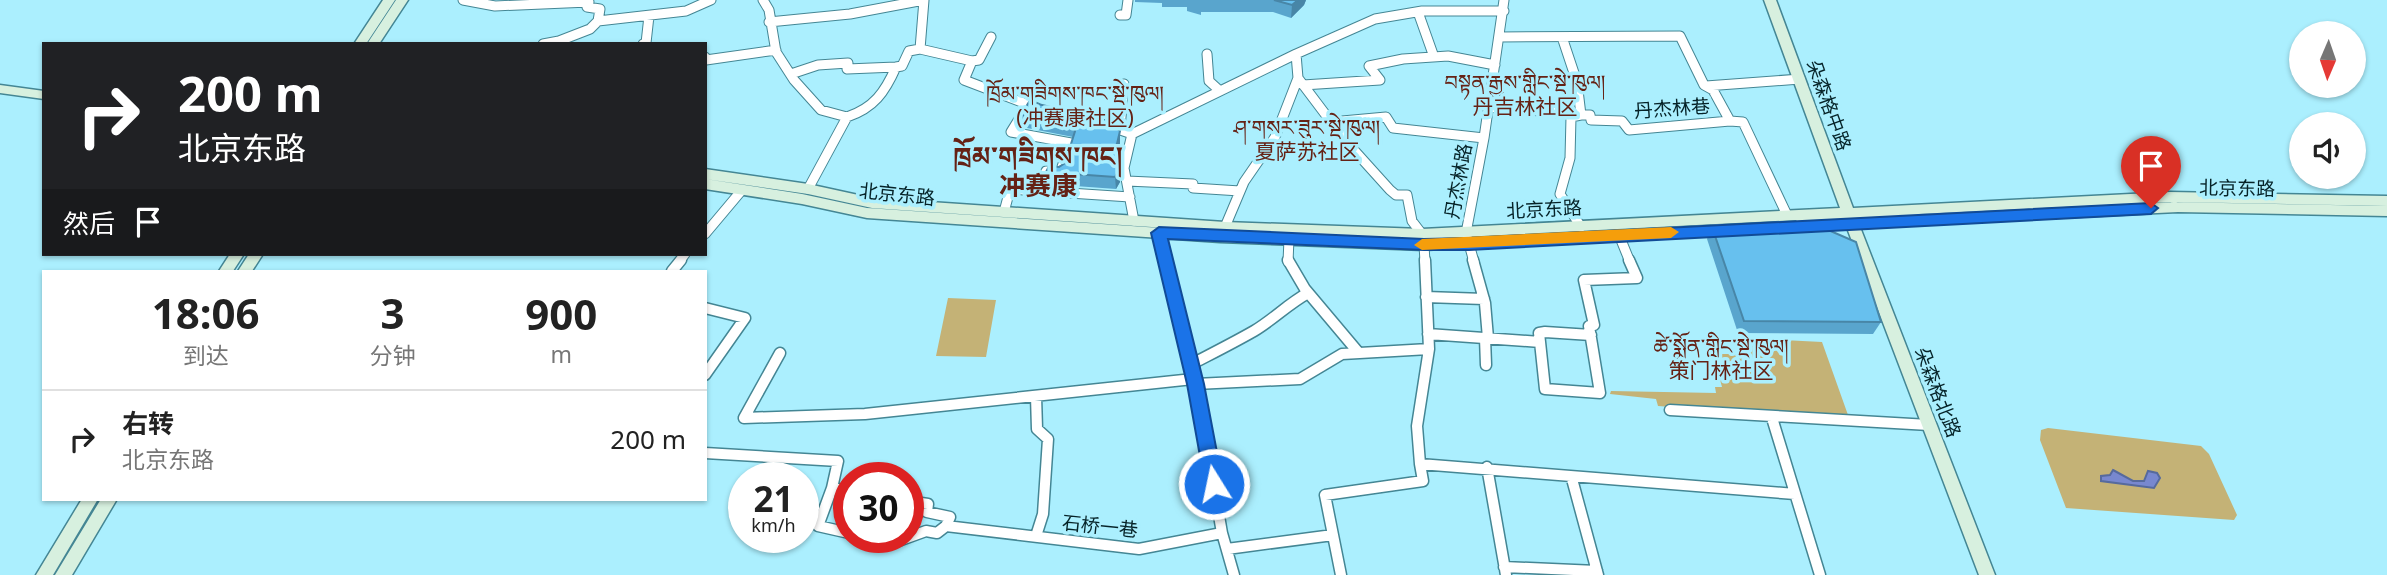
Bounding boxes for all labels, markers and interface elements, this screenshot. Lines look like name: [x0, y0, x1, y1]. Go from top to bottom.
north arrow: [2289, 21, 2366, 98]
map controls: [2289, 21, 2366, 189]
street label: 朵森格中路: [1801, 56, 1857, 154]
text: 200 m: [178, 60, 323, 126]
district label: བསྟན་རྒྱས་གླིང་སྡེ་ཁུལ། 丹吉林社区: [1445, 67, 1605, 120]
icon: right: [63, 70, 154, 161]
district label: ཁྲོམ་གཟིགས་ཁང་སྡེ་ཁུལ། (冲赛康社区): [985, 78, 1164, 131]
street label: 丹杰林巷: [1633, 92, 1711, 124]
district label: ཤ་གསར་ཟུར་སྡེ་ཁུལ། 夏萨苏社区: [1233, 112, 1380, 165]
button: sound: [2289, 112, 2366, 189]
text: 北京东路: [178, 126, 306, 169]
district label: ཁྲོམ་གཟིགས་ཁང། 冲赛康: [953, 136, 1123, 203]
pin: [2121, 136, 2181, 208]
street label: 丹杰林路: [1439, 141, 1477, 221]
icon: arrive: [2132, 147, 2170, 185]
street label: 北京东路: [2199, 174, 2275, 202]
street label: 北京东路: [858, 177, 936, 211]
street label: 北京东路: [1505, 194, 1583, 224]
icon: arrive: [129, 203, 167, 241]
text: 然后: [63, 205, 115, 241]
text: 18:06: [152, 284, 260, 341]
text: 3: [380, 284, 404, 341]
text: 900: [525, 285, 597, 342]
district label: ཚེ་སྨོན་གླིང་སྡེ་ཁུལ། 策门林社区: [1653, 331, 1789, 384]
text: m: [550, 338, 572, 370]
text: 到达: [183, 339, 229, 371]
text: 分钟: [369, 339, 415, 371]
street label: 朵森格北路: [1909, 343, 1967, 441]
text: 右转: [122, 405, 174, 441]
icon: right: [63, 420, 101, 458]
text: 200 m: [610, 421, 686, 457]
text: 北京东路: [122, 443, 214, 475]
position arrow: [1177, 447, 1251, 521]
speed limit sign: 30: [833, 462, 924, 553]
text: 21: [753, 475, 794, 522]
street label: 石桥一巷: [1061, 509, 1139, 543]
text: km/h: [751, 513, 796, 537]

